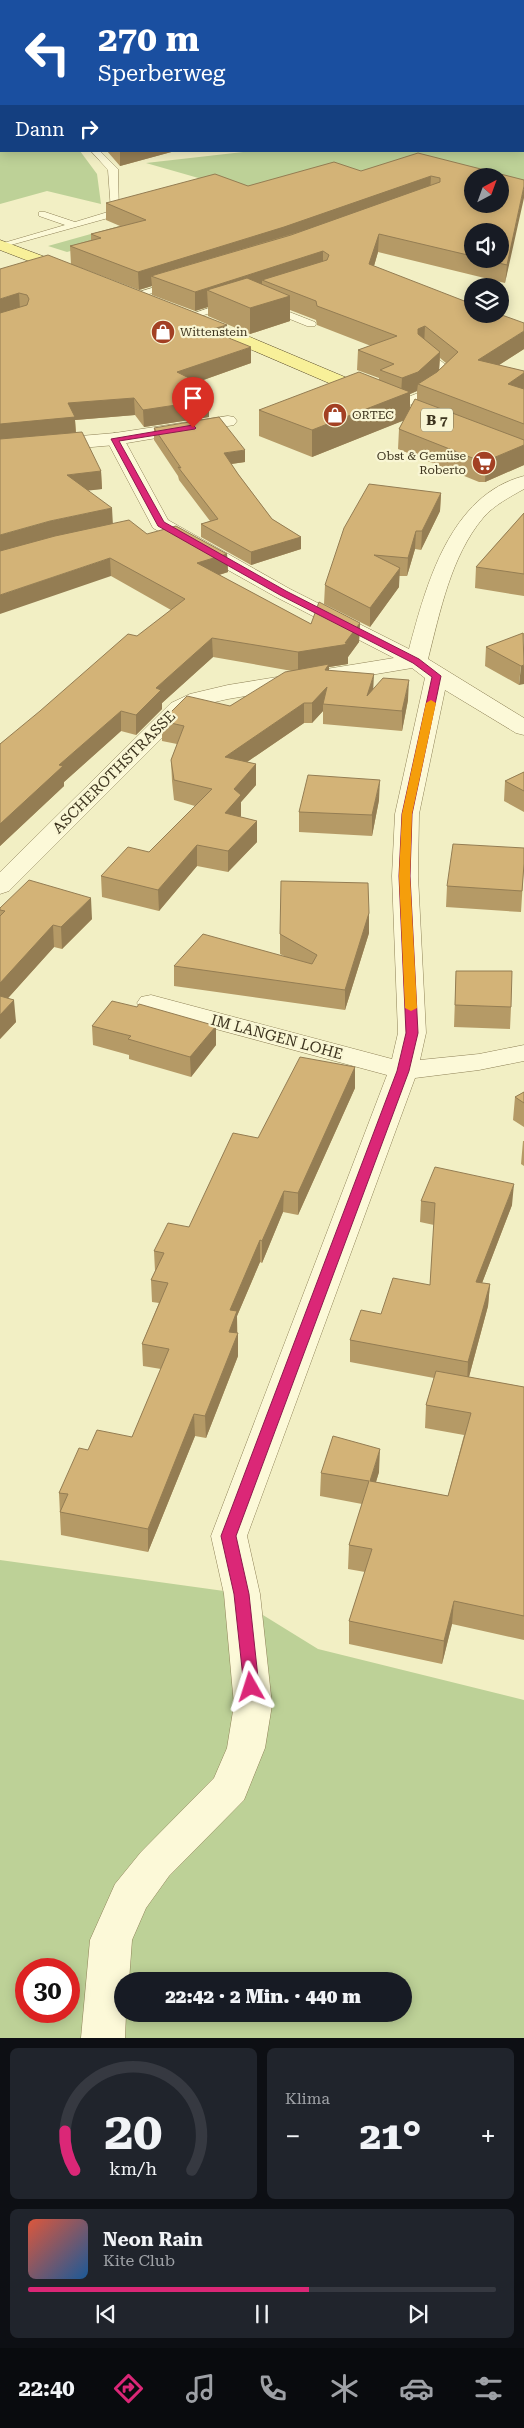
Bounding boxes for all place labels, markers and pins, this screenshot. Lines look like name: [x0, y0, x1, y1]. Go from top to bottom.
shop icon: Wittenstein: [150, 319, 176, 345]
place label: Wittenstein: [180, 325, 248, 339]
pin: [172, 377, 214, 428]
shop icon: ORTEC: [322, 402, 348, 428]
place label: ORTEC: [352, 408, 394, 422]
place label: Obst & Gemüse Roberto: [377, 449, 466, 477]
supermarket icon: Obst & Gemüse Roberto: [471, 450, 497, 476]

